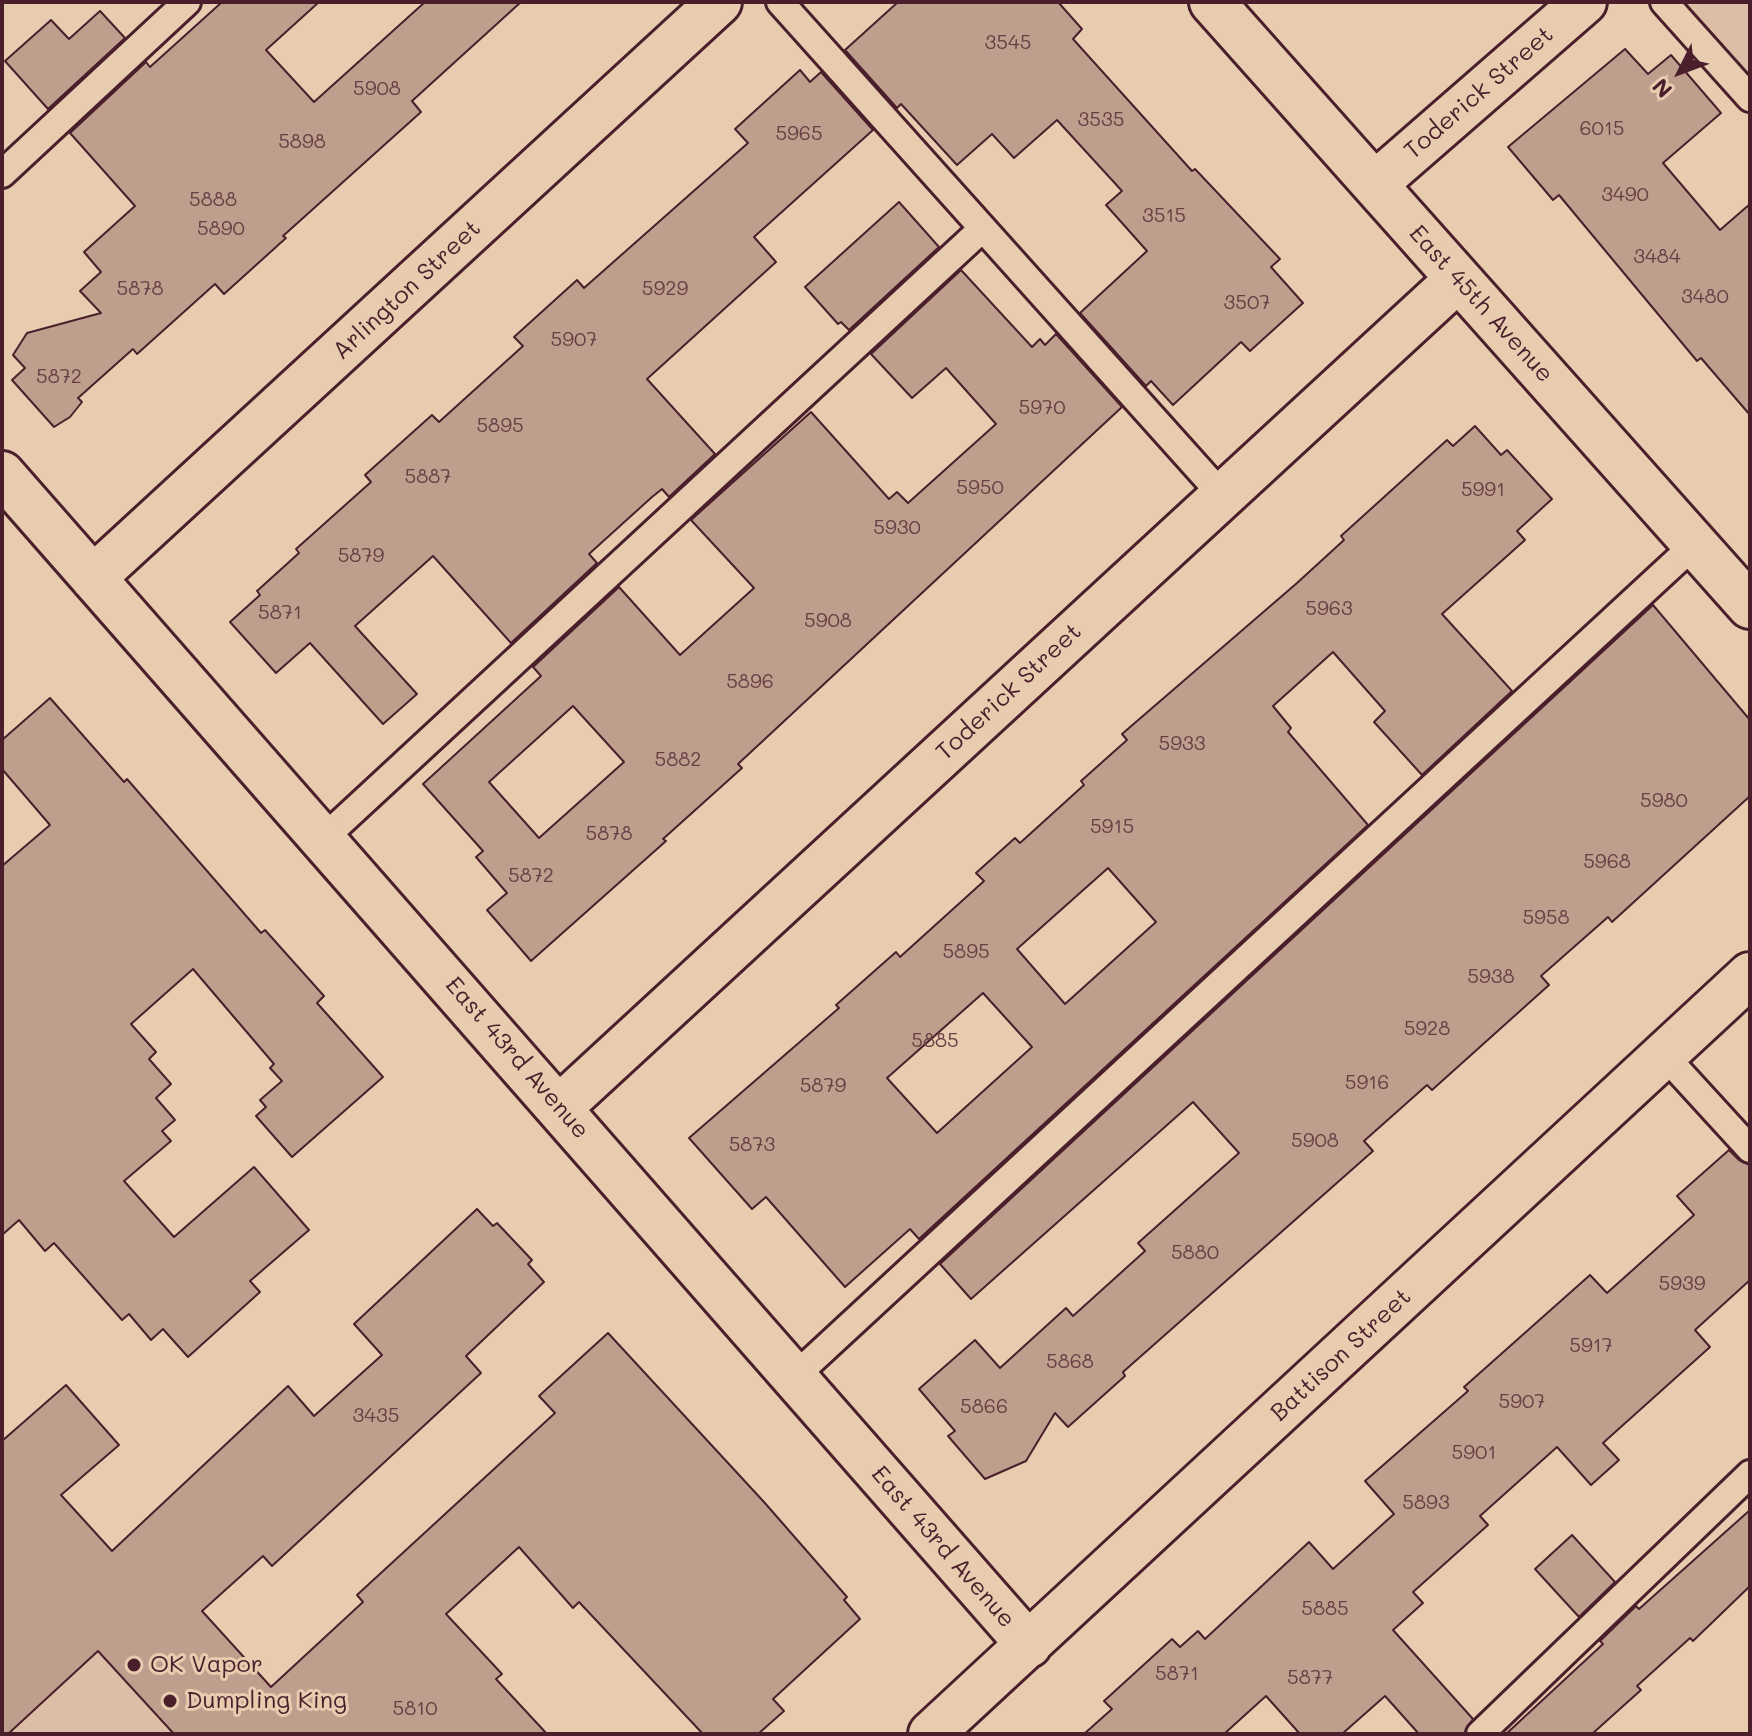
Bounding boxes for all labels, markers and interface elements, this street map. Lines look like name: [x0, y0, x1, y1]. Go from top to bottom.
street label: Toderick Street: [1399, 20, 1559, 166]
house number: 3545: [985, 31, 1031, 55]
north arrow: [1640, 32, 1720, 112]
text: N: [1645, 72, 1678, 104]
house number: 5908: [353, 77, 401, 101]
house number: 3535: [1078, 108, 1124, 132]
house number: 6015: [1579, 117, 1625, 141]
house number: 5965: [775, 122, 823, 146]
house number: 5898: [278, 130, 326, 154]
house number: 3490: [1601, 183, 1649, 207]
house number: 5888: [189, 188, 237, 212]
house number: 3515: [1142, 204, 1186, 228]
street label: Arlington Street: [327, 214, 487, 366]
house number: 5890: [197, 217, 245, 241]
street label: East 45th Avenue: [1403, 219, 1559, 389]
house number: 3484: [1633, 245, 1681, 269]
house number: 5878: [117, 277, 163, 301]
house number: 5929: [642, 277, 688, 301]
house number: 3480: [1681, 285, 1729, 309]
house number: 3507: [1224, 291, 1270, 315]
house number: 5907: [551, 328, 597, 352]
house number: 5872: [36, 365, 82, 389]
house number: 5970: [1019, 396, 1065, 420]
house number: 5895: [476, 414, 524, 438]
house number: 5887: [405, 465, 451, 489]
house number: 5950: [956, 476, 1004, 500]
house number: 5991: [1461, 478, 1505, 502]
house number: 5930: [873, 516, 921, 540]
house number: 5879: [338, 544, 384, 568]
house number: 5963: [1305, 597, 1353, 621]
house number: 5871: [258, 601, 302, 625]
house number: 5908: [804, 609, 852, 633]
street label: Toderick Street: [930, 617, 1088, 767]
house number: 5896: [726, 670, 774, 694]
house number: 5933: [1159, 732, 1205, 756]
house number: 5882: [655, 748, 701, 772]
house number: 5980: [1640, 789, 1688, 813]
house number: 5915: [1090, 815, 1134, 839]
house number: 5878: [586, 822, 632, 846]
house number: 5968: [1583, 850, 1631, 874]
house number: 5872: [508, 864, 554, 888]
house number: 5958: [1522, 906, 1570, 930]
house number: 5895: [942, 940, 990, 964]
house number: 5938: [1467, 965, 1515, 989]
street label: East 43rd Avenue: [439, 971, 595, 1145]
house number: 5928: [1404, 1017, 1450, 1041]
house number: 5885: [911, 1029, 959, 1053]
house number: 5916: [1345, 1071, 1389, 1095]
house number: 5879: [800, 1074, 846, 1098]
house number: 5908: [1291, 1129, 1339, 1153]
house number: 5873: [729, 1133, 775, 1157]
house number: 5880: [1171, 1241, 1219, 1265]
house number: 5939: [1658, 1272, 1706, 1296]
street label: Battison Street: [1265, 1283, 1417, 1427]
house number: 5917: [1569, 1334, 1613, 1358]
house number: 5868: [1046, 1350, 1094, 1374]
house number: 5907: [1499, 1390, 1545, 1414]
house number: 5866: [960, 1395, 1008, 1419]
house number: 3435: [353, 1404, 399, 1428]
house number: 5901: [1452, 1441, 1496, 1465]
street label: East 43rd Avenue: [865, 1460, 1021, 1634]
house number: 5893: [1402, 1491, 1450, 1515]
house number: 5885: [1301, 1597, 1349, 1621]
place label: OK Vapor: [150, 1651, 263, 1679]
marker: OK Vapor: [125, 1656, 143, 1674]
house number: 5871: [1155, 1662, 1199, 1686]
house number: 5877: [1287, 1666, 1333, 1690]
place label: Dumpling King: [186, 1687, 347, 1715]
marker: Dumpling King: [161, 1692, 179, 1710]
house number: 5810: [392, 1697, 438, 1721]

